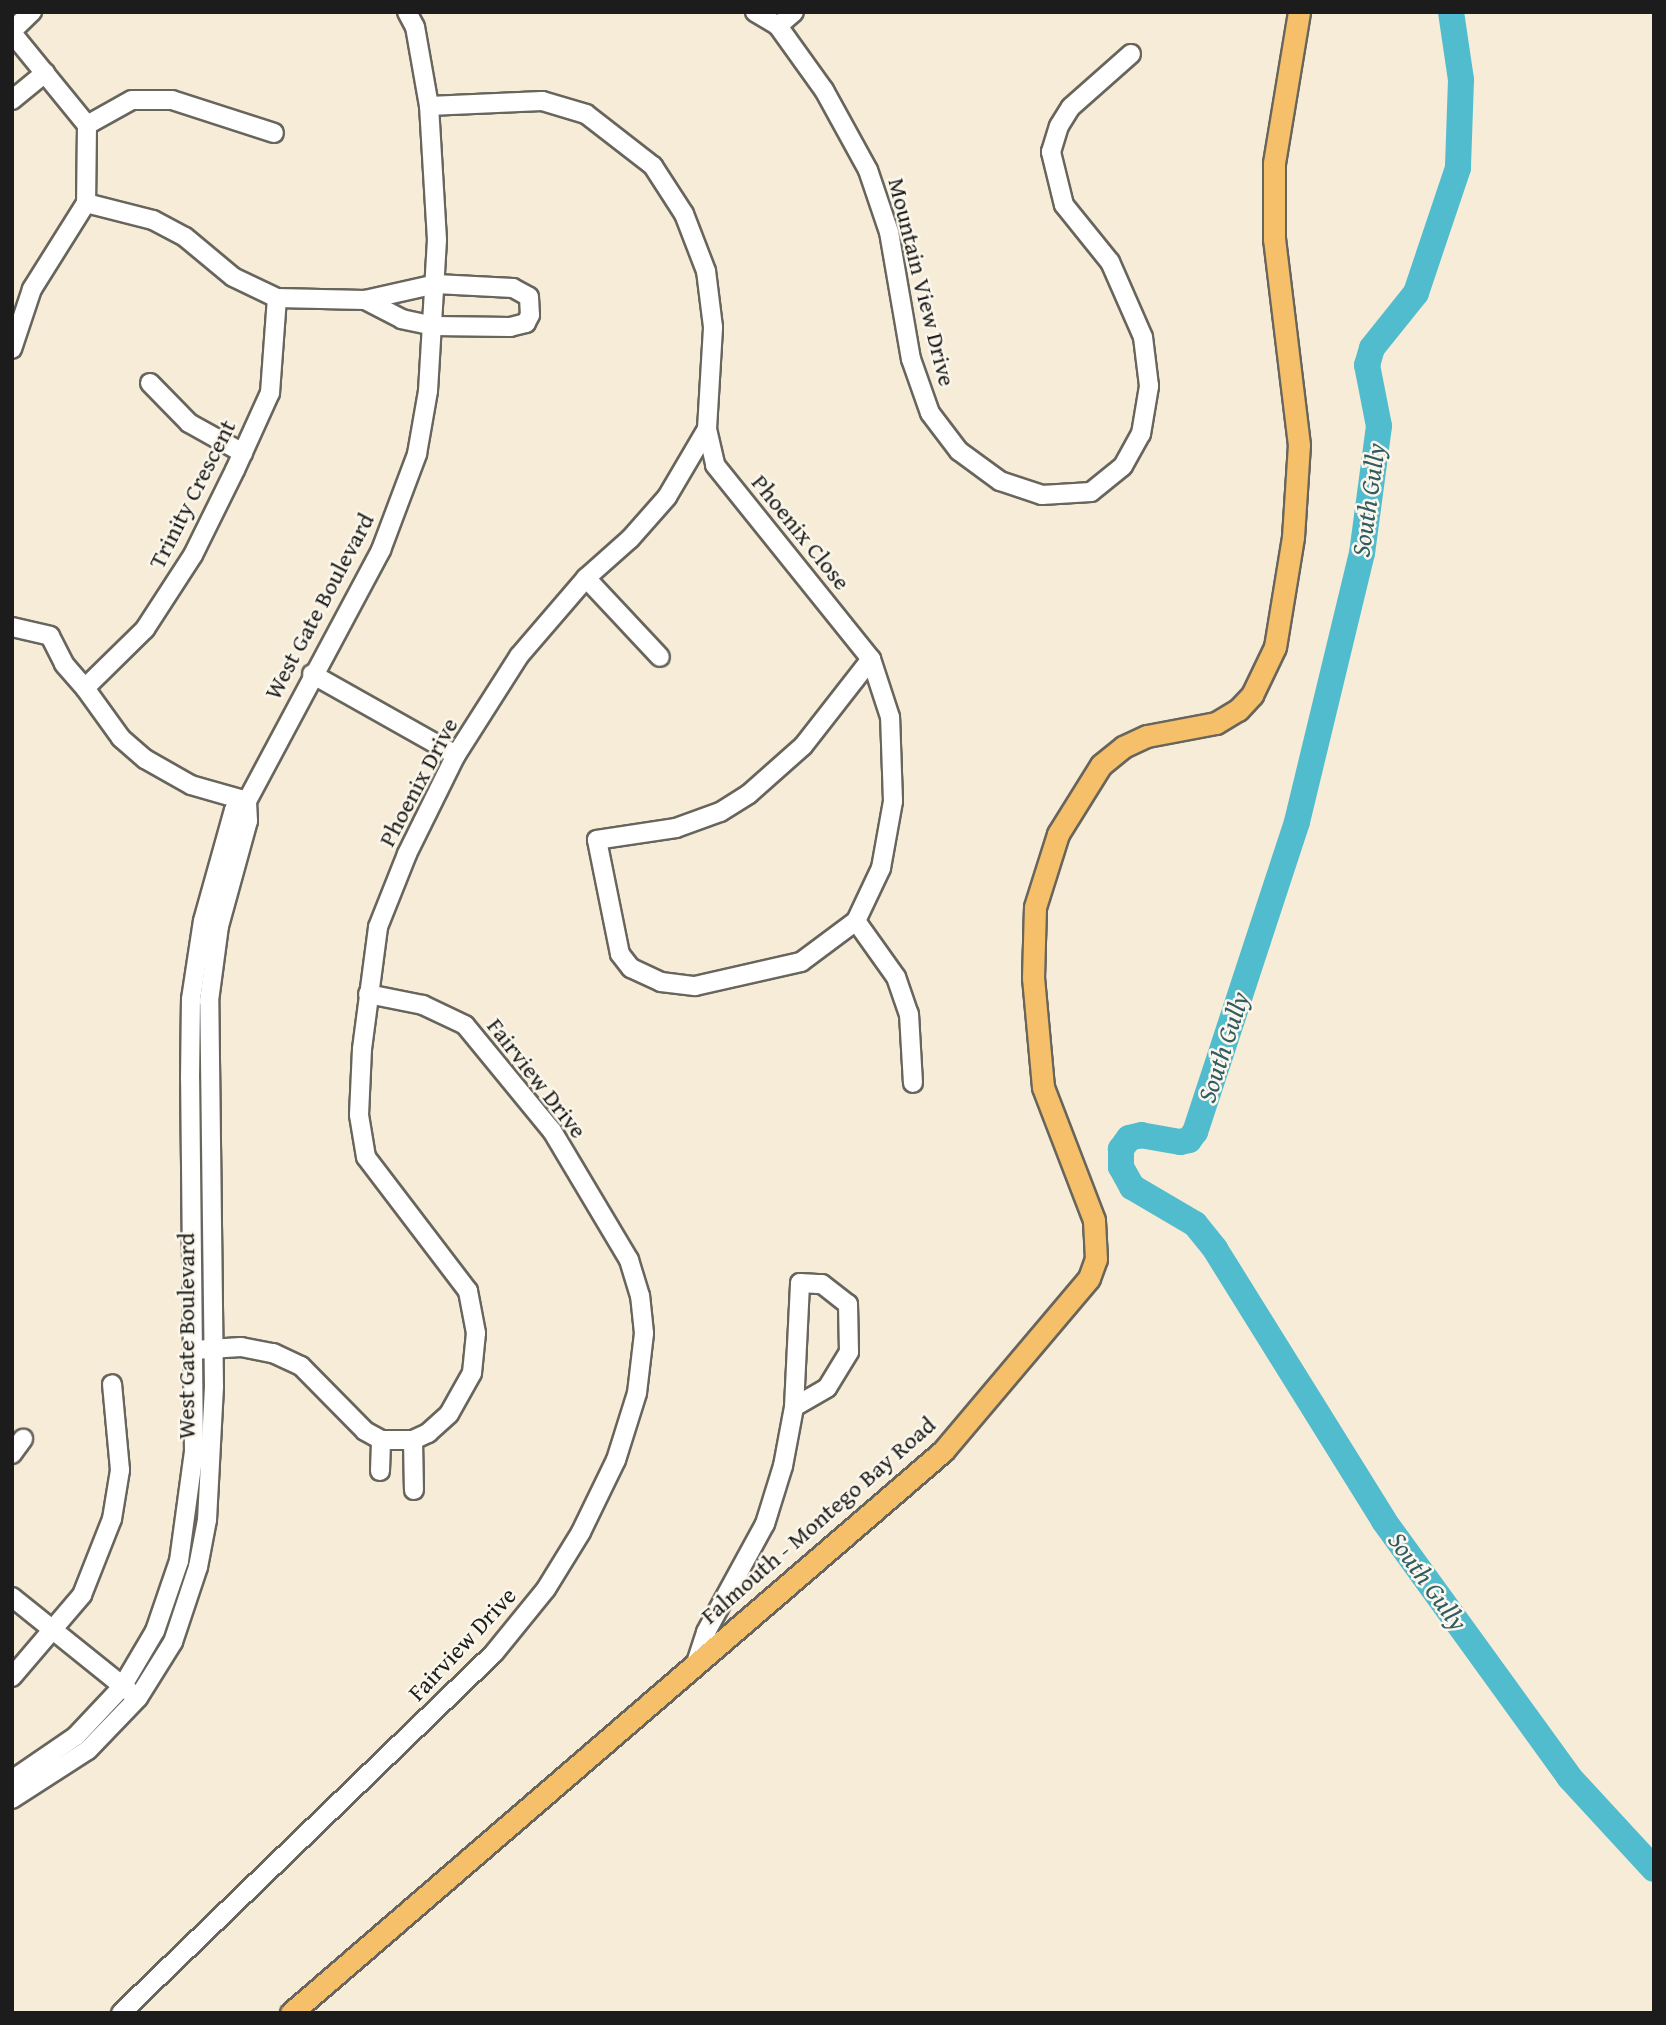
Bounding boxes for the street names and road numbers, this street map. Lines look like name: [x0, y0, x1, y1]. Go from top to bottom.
street label: Mountain View Drive: [882, 175, 962, 389]
street label: Trinity Crescent: [142, 415, 242, 573]
street label: Phoenix Close: [746, 468, 856, 596]
street label: West Gate Boulevard: [258, 508, 380, 704]
street label: Phoenix Drive: [372, 713, 464, 851]
street label: Fairview Drive: [481, 1012, 593, 1144]
street label: West Gate Boulevard: [172, 1233, 200, 1439]
street label: Falmouth - Montego Bay Road: [695, 1410, 941, 1630]
street label: Fairview Drive: [402, 1581, 522, 1707]

